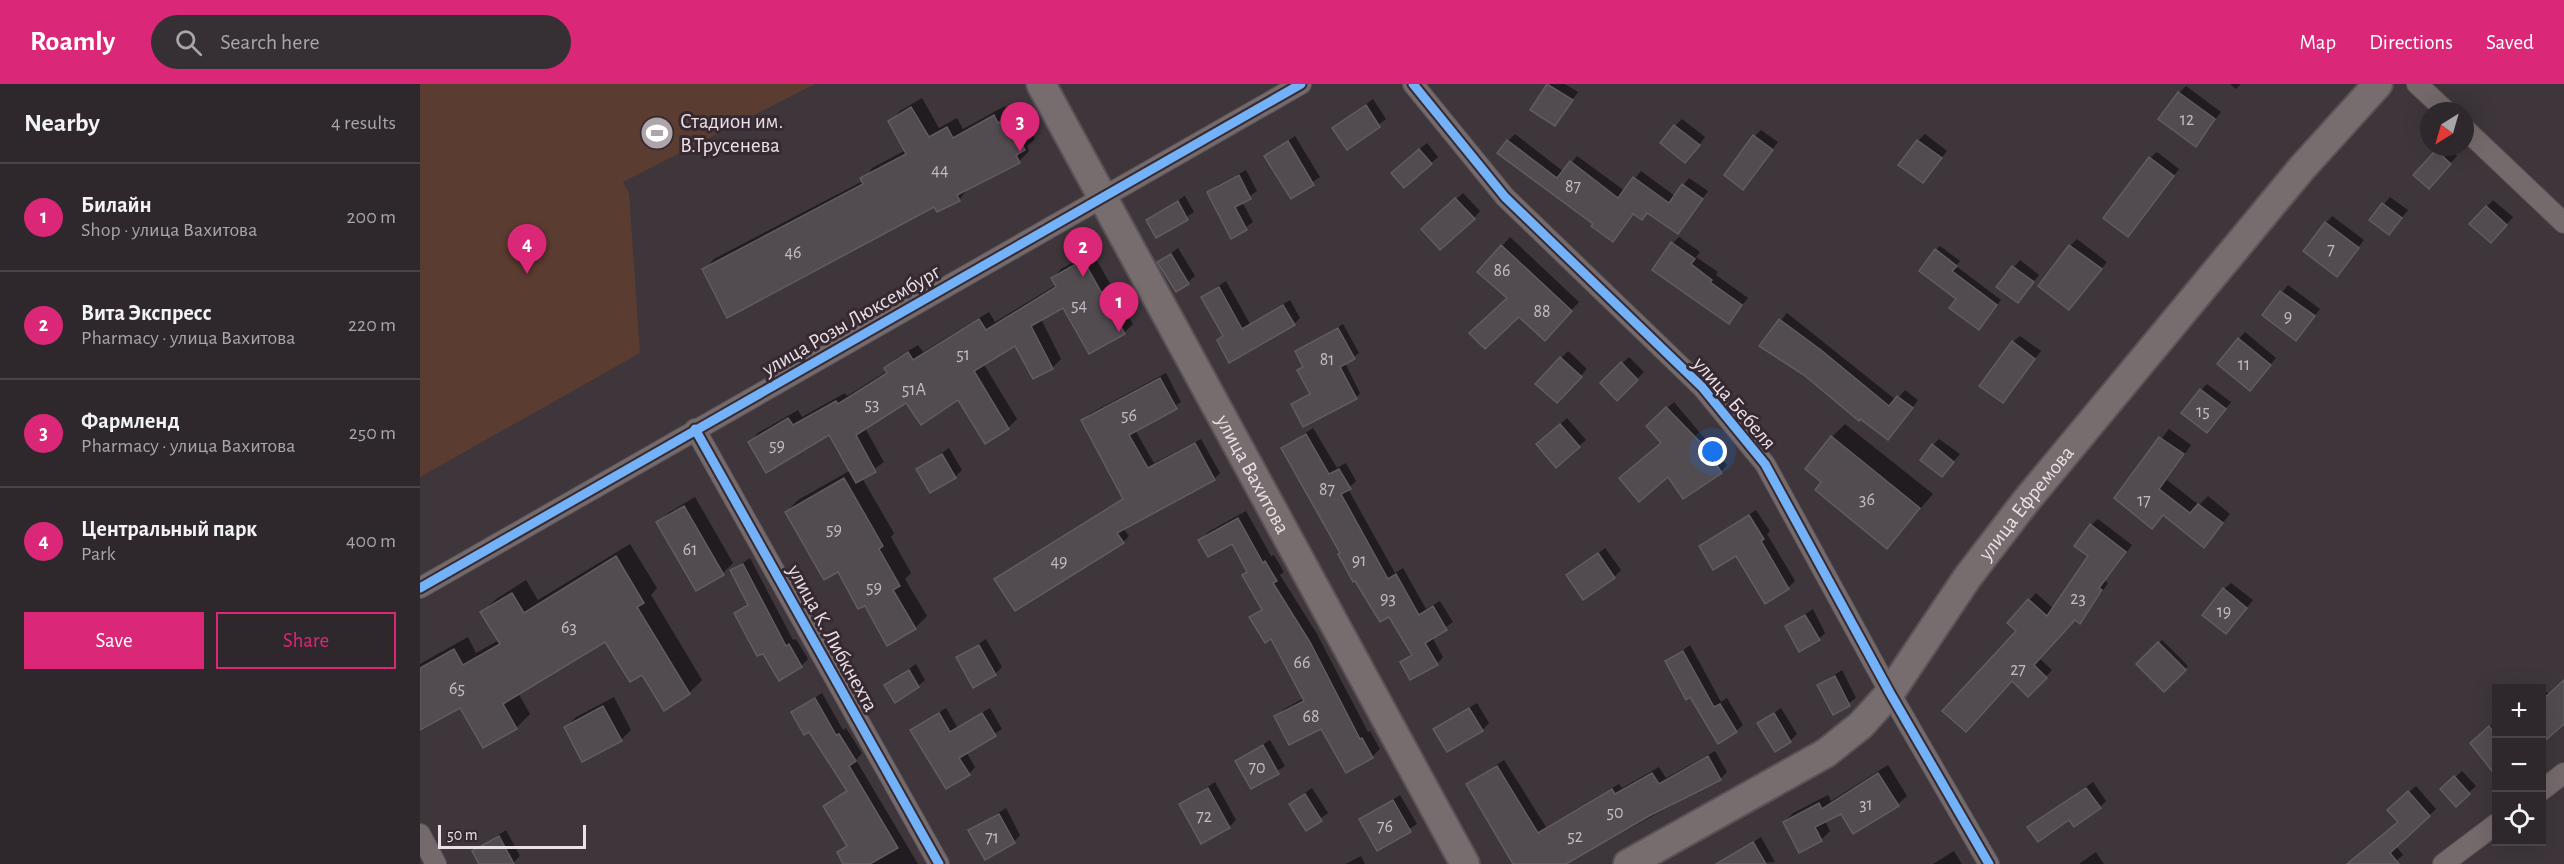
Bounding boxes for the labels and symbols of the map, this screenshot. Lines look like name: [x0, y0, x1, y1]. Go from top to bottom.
north arrow: [2420, 102, 2474, 156]
pin: 3: [1000, 103, 1040, 152]
place label: Стадион им. В.Трусенева: [680, 111, 783, 156]
house number: 12: [2180, 111, 2194, 129]
sports icon: Стадион им. В.Трусенева: [639, 115, 675, 151]
house number: 44: [931, 162, 949, 180]
house number: 87: [1565, 178, 1581, 196]
pin: 4: [508, 224, 546, 274]
pin: 2: [1064, 228, 1102, 277]
house number: 7: [2327, 241, 2335, 259]
house number: 46: [784, 244, 802, 262]
street label: улица Розы Люксембург: [758, 261, 944, 380]
house number: 86: [1494, 262, 1511, 280]
pin: 1: [1100, 282, 1138, 332]
house number: 54: [1071, 297, 1087, 315]
house number: 88: [1533, 303, 1551, 321]
house number: 9: [2284, 308, 2292, 326]
house number: 51: [956, 346, 970, 364]
house number: 81: [1320, 351, 1334, 369]
street label: улица Бебеля: [1688, 352, 1780, 453]
house number: 11: [2238, 356, 2250, 374]
house number: 51А: [902, 381, 927, 399]
house number: 53: [865, 396, 879, 414]
house number: 15: [2196, 403, 2210, 421]
house number: 56: [1121, 407, 1137, 425]
street label: улица Вахитова: [1211, 411, 1294, 538]
house number: 59: [769, 437, 785, 455]
your location: [1698, 437, 1727, 466]
street label: улица Ефремова: [1974, 442, 2078, 565]
house number: 87: [1319, 481, 1335, 499]
house number: 36: [1859, 491, 1875, 509]
house number: 17: [2137, 492, 2151, 510]
house number: 59: [826, 521, 842, 539]
house number: 61: [683, 541, 697, 559]
house number: 91: [1352, 552, 1366, 570]
house number: 49: [1050, 553, 1068, 571]
street label: улица К. Либкнехта: [783, 560, 882, 716]
house number: 59: [866, 579, 882, 597]
house number: 93: [1380, 590, 1396, 608]
house number: 23: [2070, 590, 2086, 608]
house number: 19: [2217, 603, 2231, 621]
house number: 63: [561, 619, 577, 637]
house number: 66: [1294, 654, 1310, 672]
house number: 27: [2010, 661, 2026, 679]
house number: 65: [449, 680, 465, 698]
house number: 68: [1303, 708, 1320, 726]
house number: 70: [1248, 759, 1266, 777]
house number: 31: [1859, 796, 1873, 814]
house number: 50: [1606, 804, 1624, 822]
house number: 72: [1196, 808, 1212, 826]
house number: 76: [1377, 818, 1393, 836]
scale bar: [438, 822, 586, 850]
house number: 52: [1567, 828, 1583, 846]
house number: 71: [985, 829, 999, 847]

